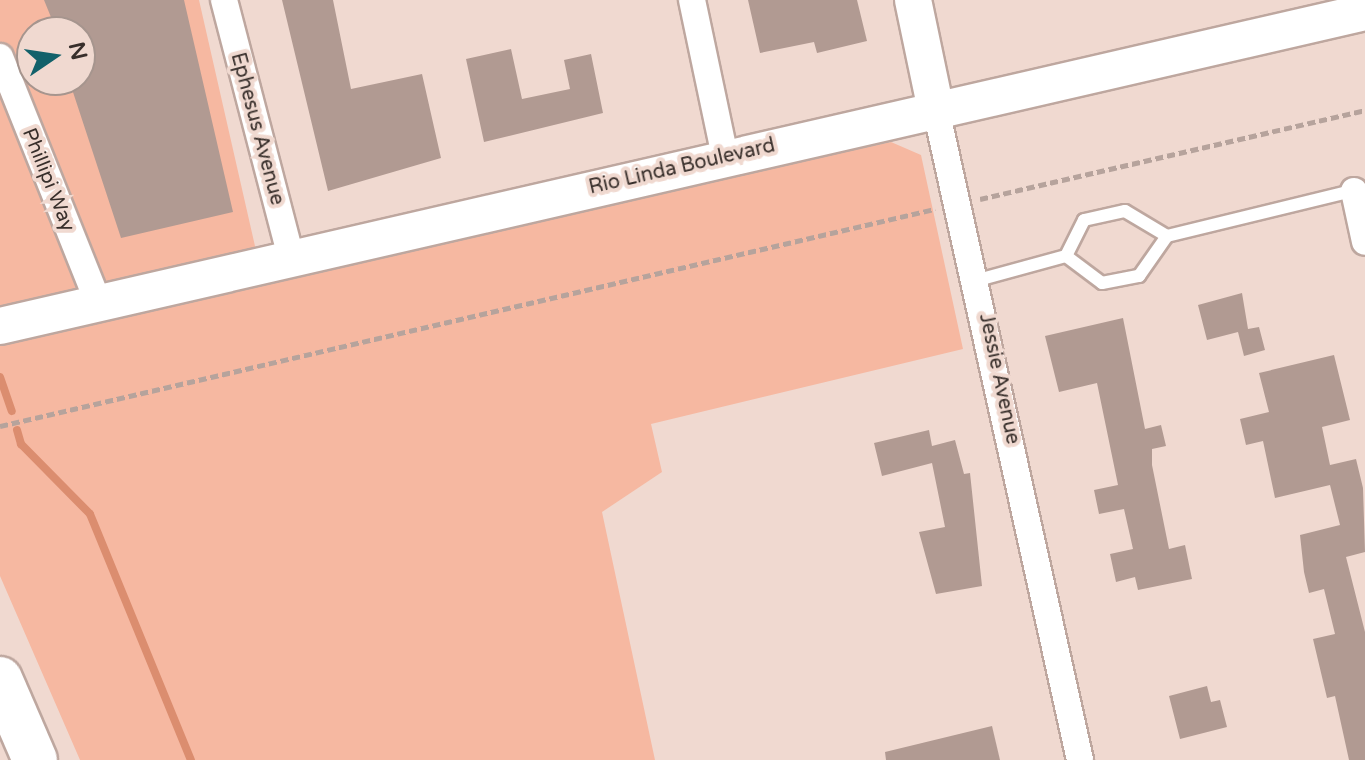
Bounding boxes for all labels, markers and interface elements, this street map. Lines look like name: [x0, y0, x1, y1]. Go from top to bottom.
north arrow: [16, 16, 96, 96]
text: N: [63, 40, 92, 63]
street label: Ephesus Avenue: [225, 50, 289, 208]
street label: Phillipi Way: [16, 125, 80, 235]
street label: Rio Linda Boulevard: [587, 134, 777, 200]
street label: Jessie Avenue: [973, 311, 1025, 447]

